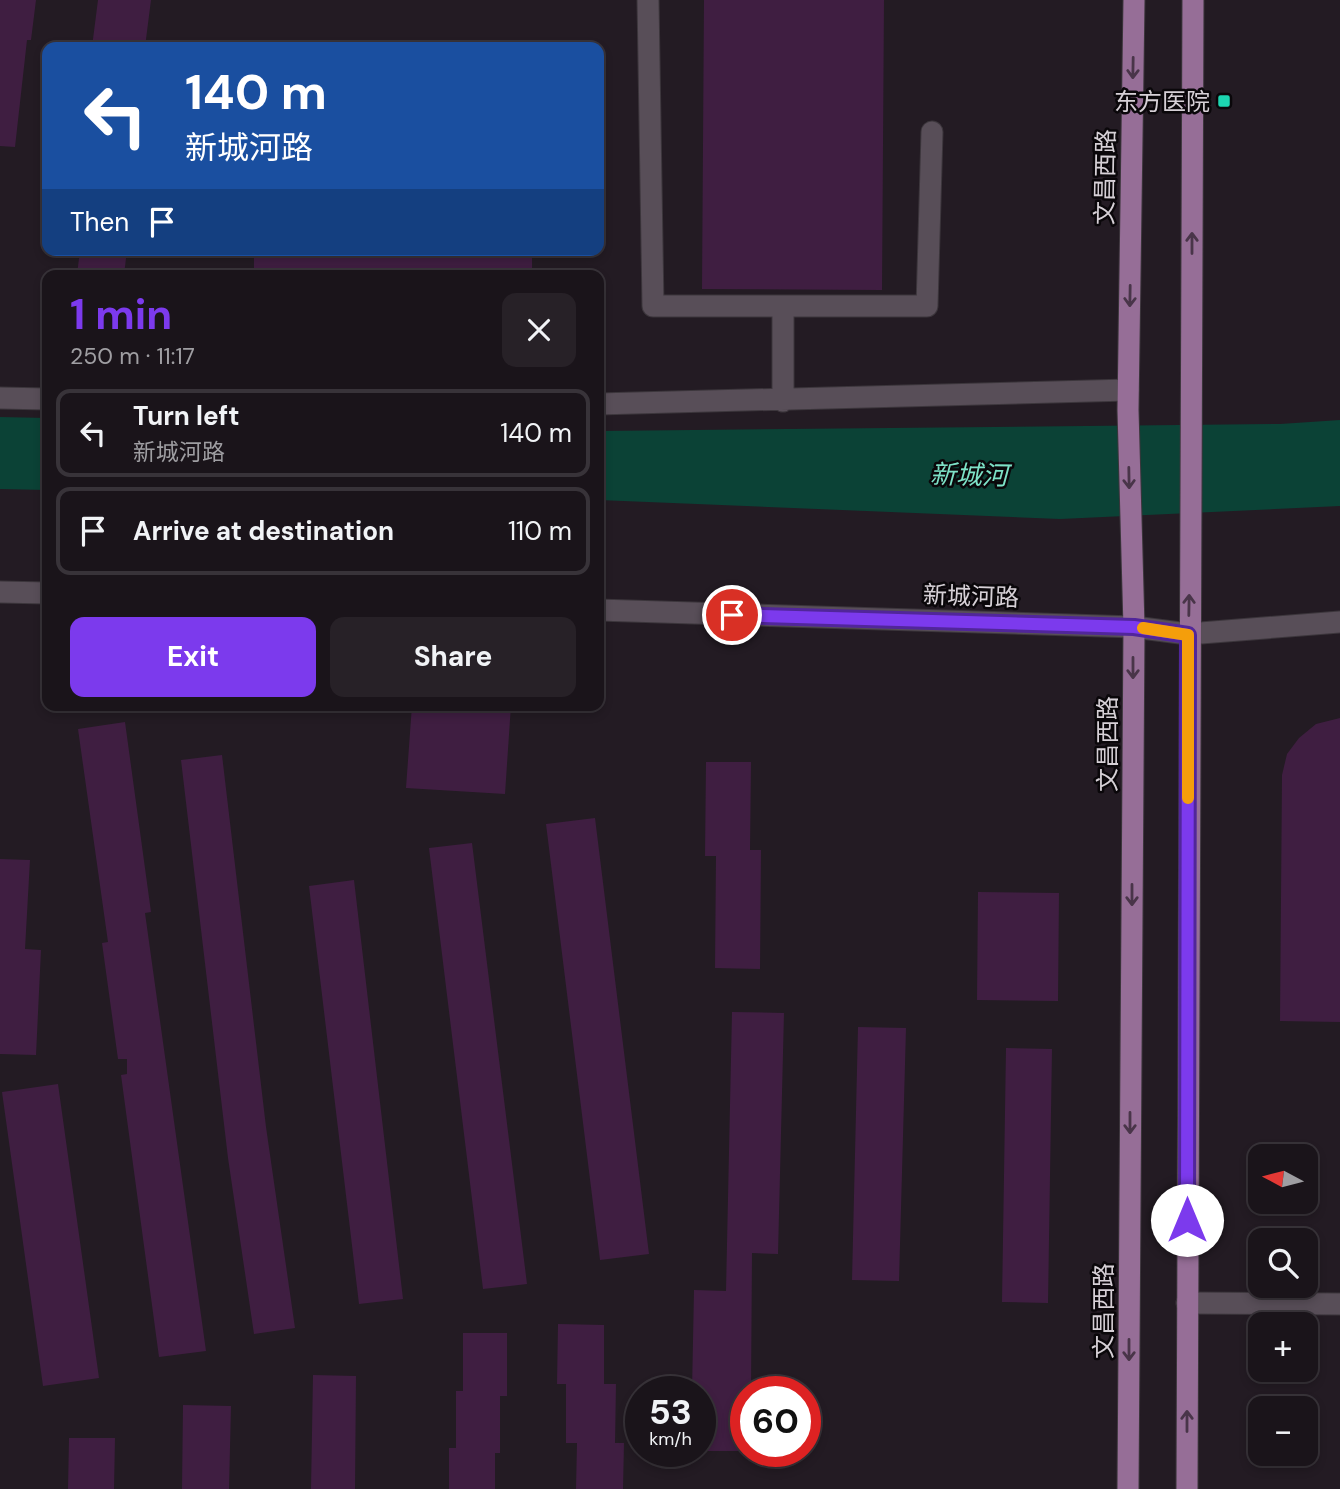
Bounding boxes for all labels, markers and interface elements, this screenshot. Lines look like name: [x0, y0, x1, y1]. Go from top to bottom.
one-way arrow: [1126, 56, 1140, 79]
text: 140 m: [185, 60, 327, 124]
icon: left: [70, 70, 161, 161]
place label: 东方医院: [1114, 86, 1210, 117]
marker: 东方医院: [1216, 93, 1232, 109]
text: 新城河路: [185, 127, 313, 169]
street label: 文昌西路: [1089, 129, 1121, 225]
icon: arrive: [143, 203, 181, 241]
text: Then: [70, 205, 129, 239]
one-way arrow: [1185, 232, 1199, 255]
one-way arrow: [1123, 284, 1137, 307]
text: 1 min: [70, 287, 172, 342]
button: close: [502, 293, 576, 367]
text: 250 m · 11:17: [70, 341, 195, 371]
text: Turn left: [133, 399, 240, 433]
icon: left: [74, 414, 112, 452]
text: 140 m: [500, 416, 572, 450]
text: 新城河路: [133, 437, 225, 467]
water label: 新城河: [930, 457, 1013, 493]
one-way arrow: [1122, 466, 1136, 489]
icon: arrive: [74, 512, 112, 550]
text: Arrive at destination: [133, 514, 394, 548]
text: 110 m: [508, 514, 572, 548]
street label: 新城河路: [922, 579, 1020, 613]
pin: [702, 585, 762, 645]
one-way arrow: [1182, 594, 1196, 617]
icon: arrive: [713, 596, 751, 634]
button: Exit: [70, 617, 316, 697]
button: Share: [330, 617, 576, 697]
one-way arrow: [1126, 656, 1140, 679]
street label: 文昌西路: [1092, 696, 1123, 792]
one-way arrow: [1125, 883, 1139, 906]
one-way arrow: [1123, 1111, 1137, 1134]
north arrow: [1248, 1144, 1318, 1214]
map controls: [1248, 1144, 1318, 1466]
position arrow: [1150, 1183, 1224, 1257]
button: search: [1248, 1228, 1318, 1298]
street label: 文昌西路: [1088, 1263, 1119, 1359]
button: +: [1248, 1312, 1318, 1382]
one-way arrow: [1122, 1338, 1135, 1361]
speed limit sign: 60: [730, 1376, 821, 1467]
text: 53: [649, 1389, 692, 1435]
button: −: [1248, 1396, 1318, 1466]
one-way arrow: [1180, 1410, 1194, 1433]
text: km/h: [649, 1427, 692, 1451]

